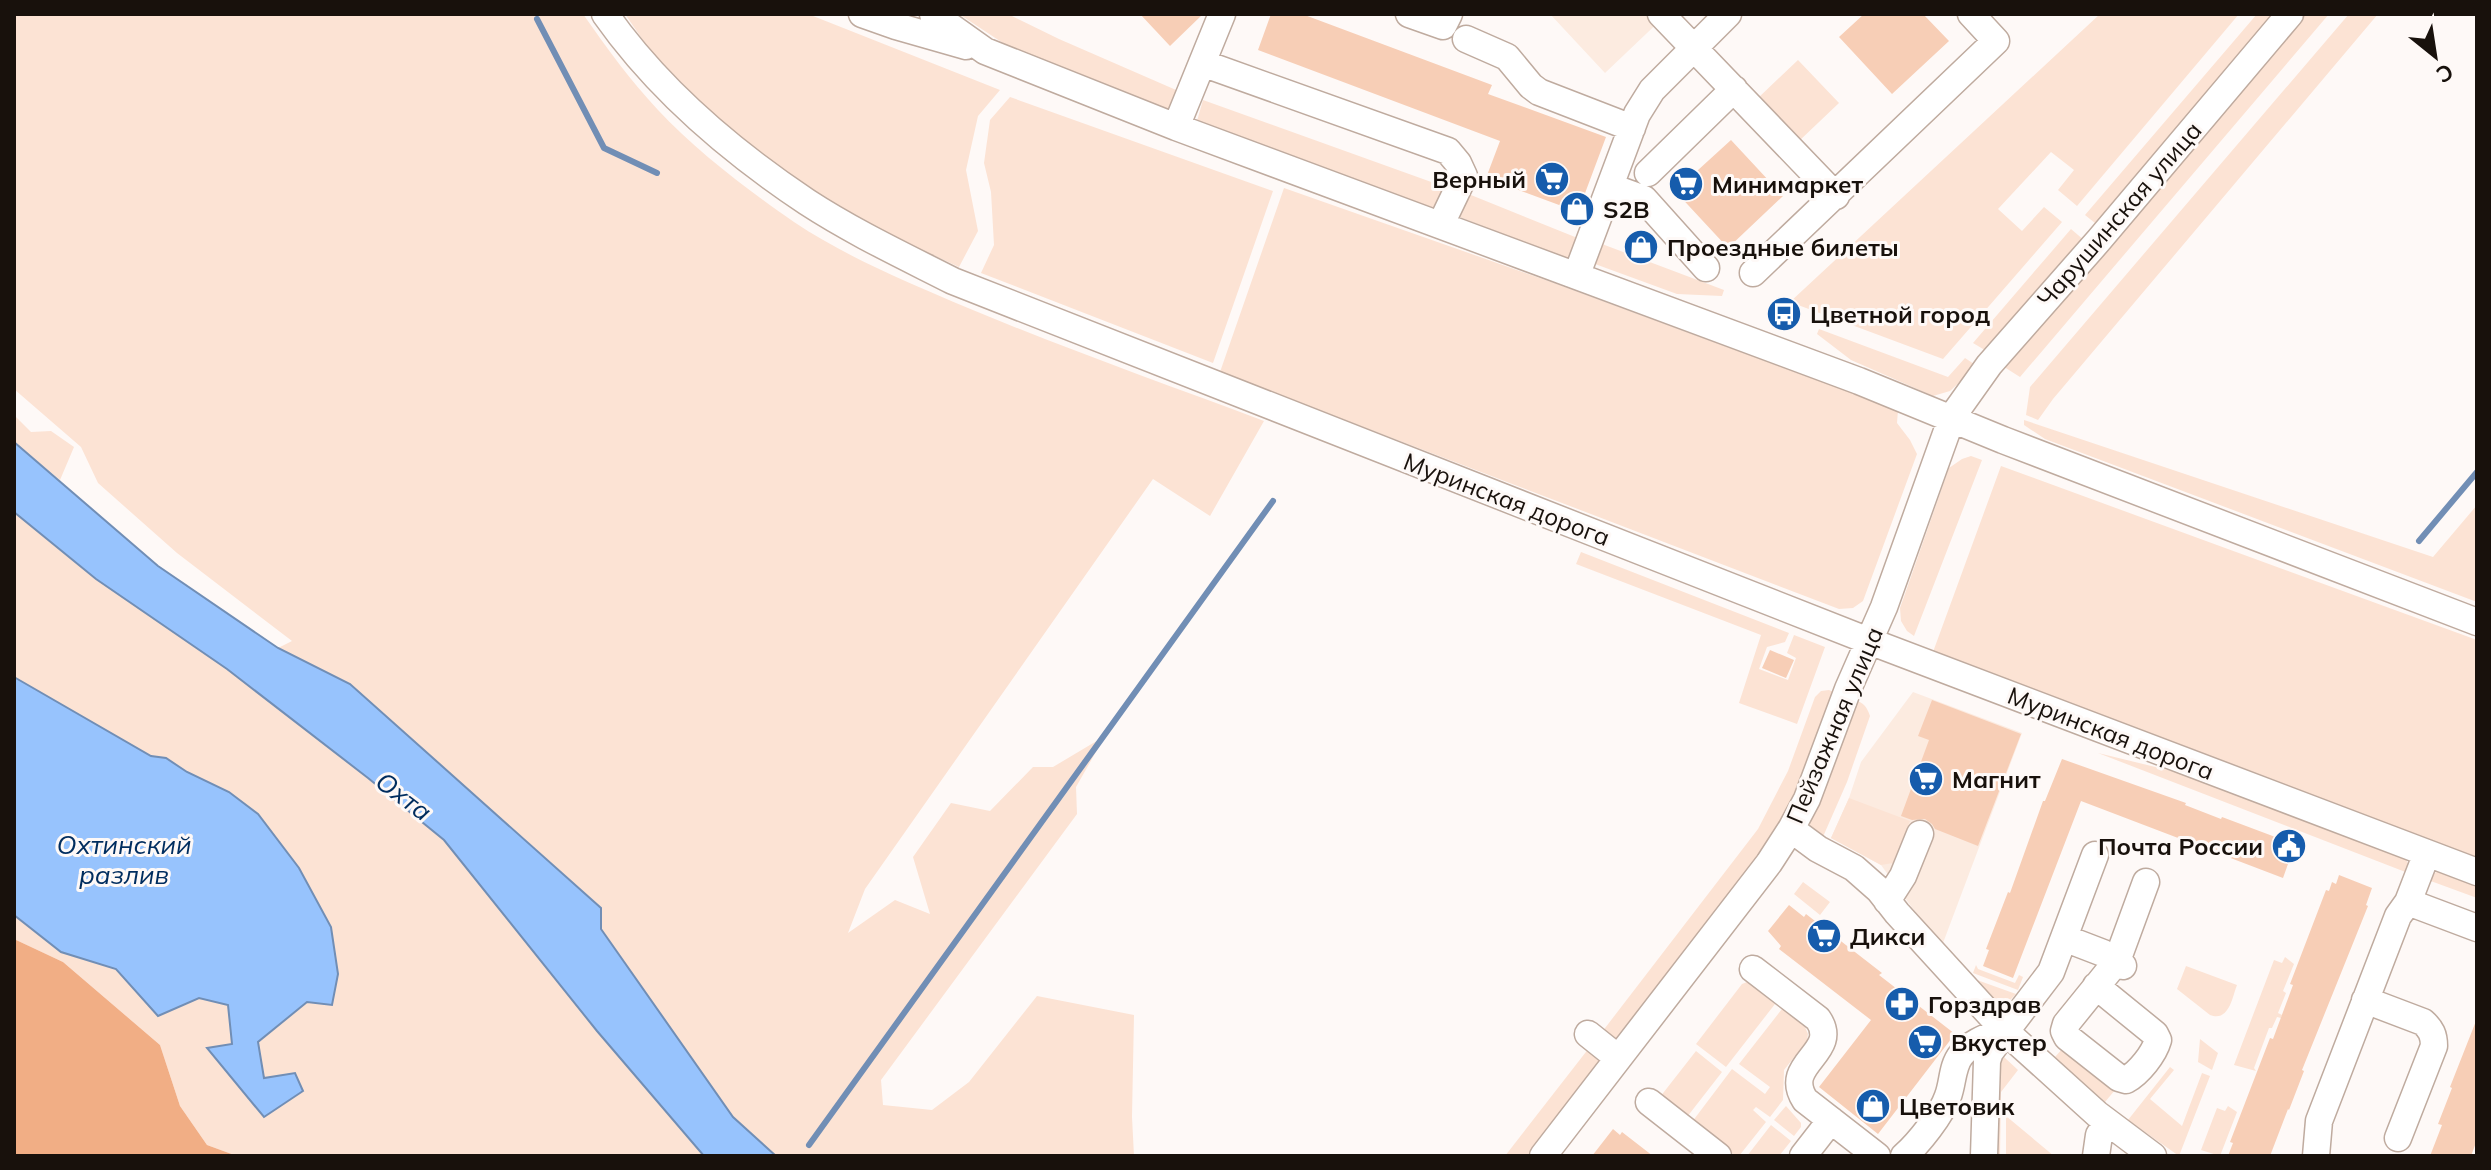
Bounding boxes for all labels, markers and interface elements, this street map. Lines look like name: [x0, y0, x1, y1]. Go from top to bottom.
north arrow: [2395, 16, 2475, 96]
text: С: [2431, 57, 2459, 89]
street label: Чарушинская улица: [2030, 115, 2208, 313]
supermarket icon: Верный: [1533, 160, 1571, 198]
place label: Верный: [1432, 164, 1526, 194]
supermarket icon: Минимаркет: [1667, 165, 1705, 203]
place label: Минимаркет: [1712, 169, 1864, 199]
shop icon: S2B: [1558, 190, 1596, 228]
place label: S2B: [1603, 194, 1649, 224]
shop icon: Проездные билеты: [1622, 228, 1660, 266]
place label: Проездные билеты: [1667, 232, 1899, 262]
bus stop icon: Цветной город: [1765, 295, 1803, 333]
place label: Цветной город: [1810, 299, 1990, 329]
street label: Муринская дорога: [1400, 446, 1614, 552]
street label: Пейзажная улица: [1779, 622, 1889, 828]
street label: Муринская дорога: [2004, 680, 2218, 786]
supermarket icon: Магнит: [1907, 760, 1945, 798]
water label: Охта: [369, 764, 439, 828]
place label: Магнит: [1952, 764, 2041, 794]
public building icon: Почта России: [2270, 827, 2308, 865]
water label: Охтинский разлив: [56, 828, 192, 891]
place label: Почта России: [2098, 831, 2263, 861]
supermarket icon: Дикси: [1805, 917, 1843, 955]
place label: Дикси: [1850, 921, 1925, 951]
pharmacy icon: Горздрав: [1883, 985, 1921, 1023]
place label: Горздрав: [1928, 989, 2041, 1019]
supermarket icon: Вкустер: [1906, 1023, 1944, 1061]
place label: Вкустер: [1951, 1027, 2047, 1057]
shop icon: Цветовик: [1854, 1087, 1892, 1125]
place label: Цветовик: [1899, 1091, 2015, 1121]

